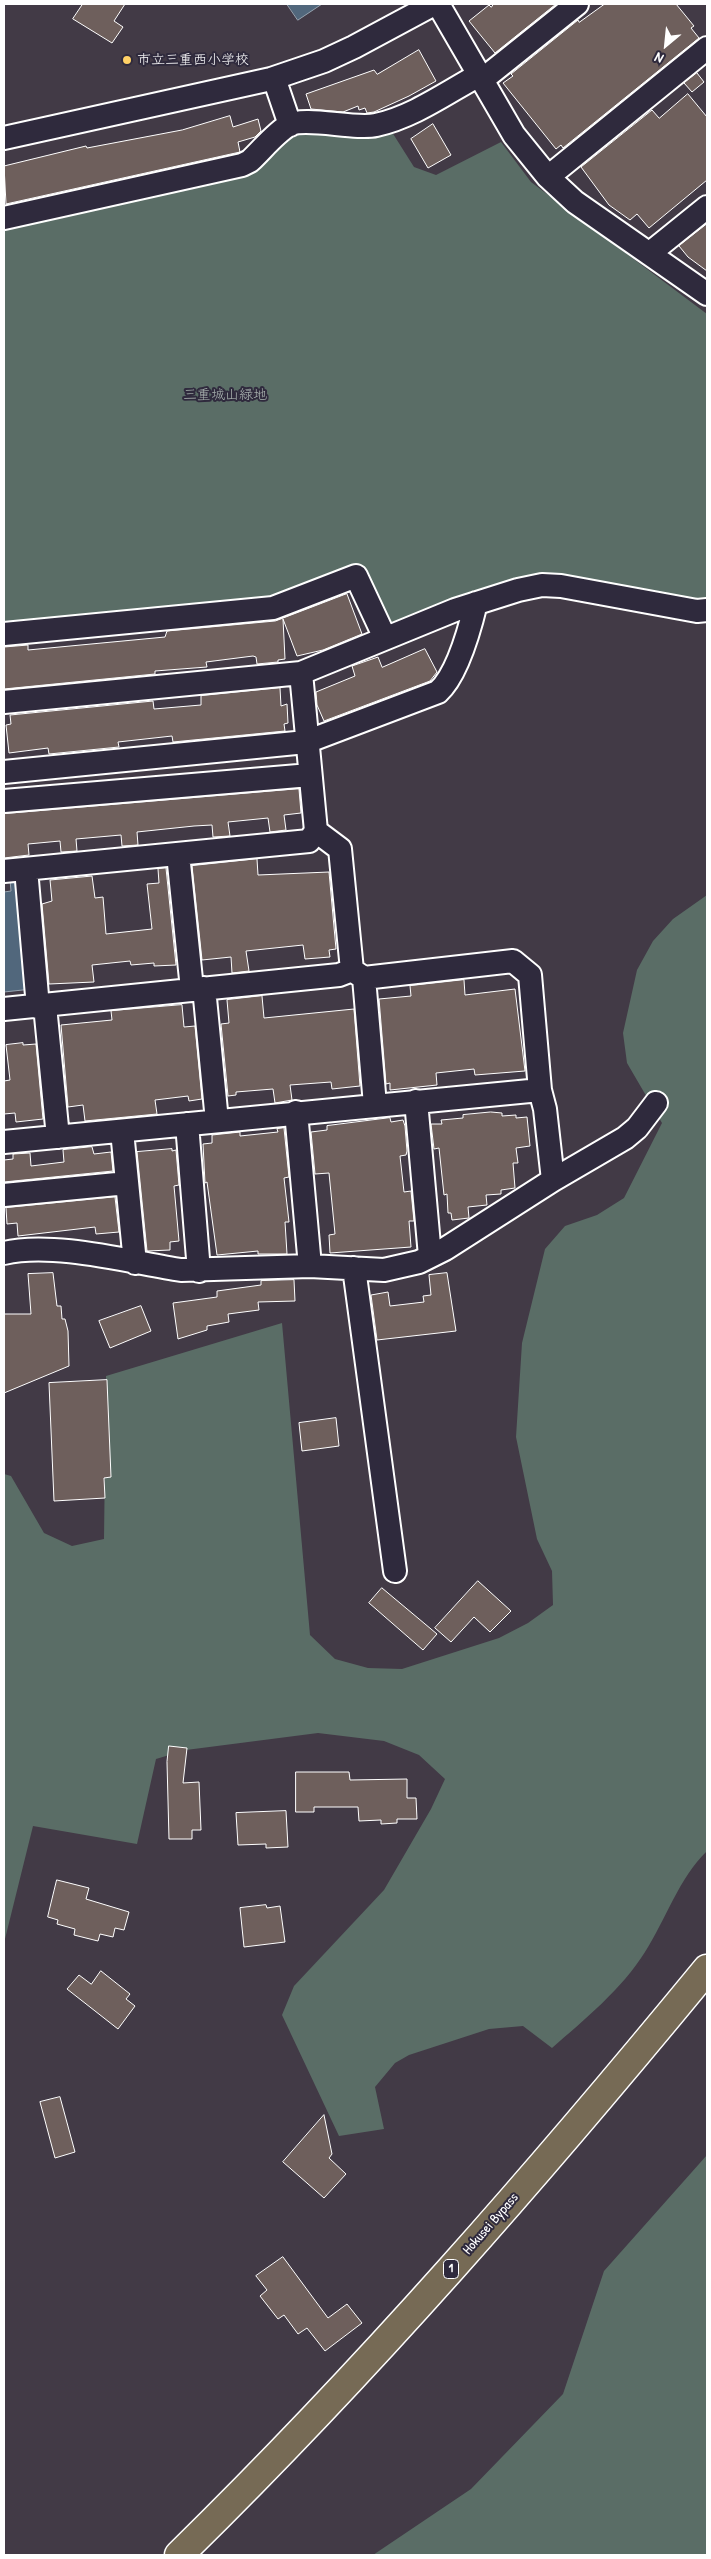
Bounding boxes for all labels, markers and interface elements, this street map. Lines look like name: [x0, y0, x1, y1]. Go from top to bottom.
north arrow: [641, 20, 691, 70]
text: N: [651, 49, 666, 69]
place label: 市立三重西小学校: [137, 52, 249, 68]
marker: 市立三重西小学校: [121, 54, 133, 66]
park label: 三重城山緑地: [183, 387, 267, 403]
street label: Hokusei Bypass: [460, 2190, 522, 2258]
road number: 1: [444, 2260, 458, 2278]

